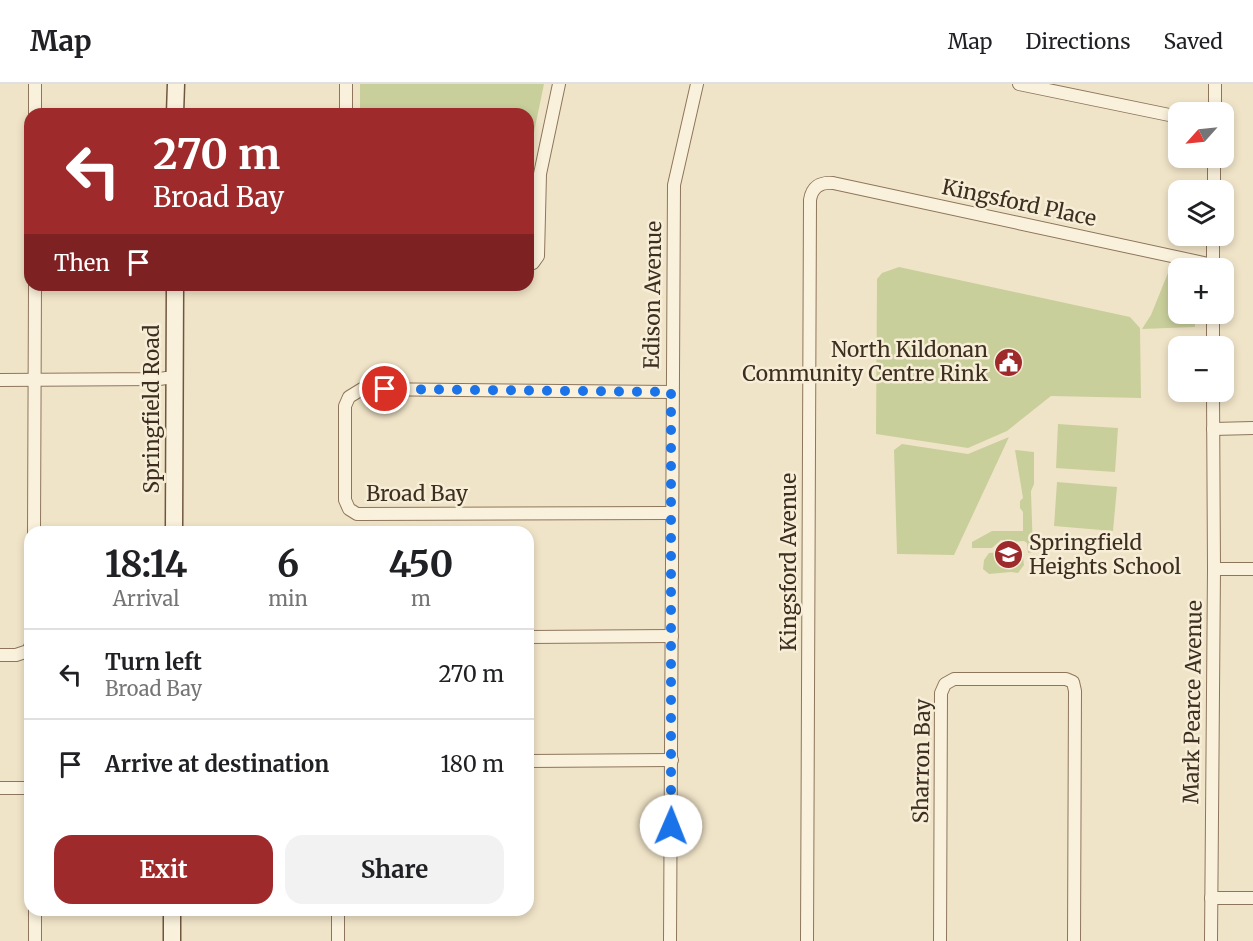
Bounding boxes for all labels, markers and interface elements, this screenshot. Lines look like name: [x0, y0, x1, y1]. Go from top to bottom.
text: Map: [30, 23, 92, 59]
text: Map: [948, 28, 992, 55]
text: Directions: [1025, 28, 1130, 55]
text: Saved: [1163, 28, 1223, 55]
north arrow: [1168, 102, 1234, 168]
map controls: [1168, 102, 1234, 402]
text: 270 m: [153, 128, 280, 180]
icon: left: [54, 132, 132, 210]
street label: Kingsford Place: [939, 173, 1099, 232]
text: Broad Bay: [153, 180, 284, 214]
button: layers: [1168, 180, 1234, 246]
street label: Edison Avenue: [638, 221, 667, 369]
icon: arrive: [122, 246, 155, 279]
text: Then: [54, 249, 110, 277]
button: +: [1168, 258, 1234, 324]
street label: Springfield Road: [138, 324, 165, 494]
place label: North Kildonan Community Centre Rink: [742, 336, 989, 387]
button: −: [1168, 336, 1234, 402]
public building icon: North Kildonan Community Centre Rink: [993, 346, 1025, 378]
pin: [359, 363, 410, 414]
icon: arrive: [368, 372, 401, 405]
street label: Kingsford Avenue: [775, 473, 802, 651]
street label: Broad Bay: [366, 480, 469, 507]
place label: Springfield Heights School: [1029, 529, 1181, 580]
school or university icon: Springfield Heights School: [992, 539, 1024, 571]
text: 18:14: [105, 542, 187, 587]
text: 6: [277, 542, 299, 587]
text: 450: [388, 542, 453, 587]
text: Arrival: [113, 586, 179, 611]
text: min: [268, 586, 308, 611]
text: m: [411, 586, 431, 611]
street label: Mark Pearce Avenue: [1177, 600, 1208, 804]
text: Turn left: [105, 648, 202, 676]
icon: left: [54, 658, 87, 691]
text: 270 m: [438, 660, 504, 688]
text: Broad Bay: [105, 676, 202, 701]
street label: Sharron Bay: [907, 698, 936, 824]
icon: arrive: [54, 748, 87, 781]
text: Arrive at destination: [105, 750, 329, 778]
text: 180 m: [440, 750, 504, 778]
position arrow: [639, 794, 703, 858]
button: Exit: [54, 835, 273, 904]
button: Share: [285, 835, 504, 904]

